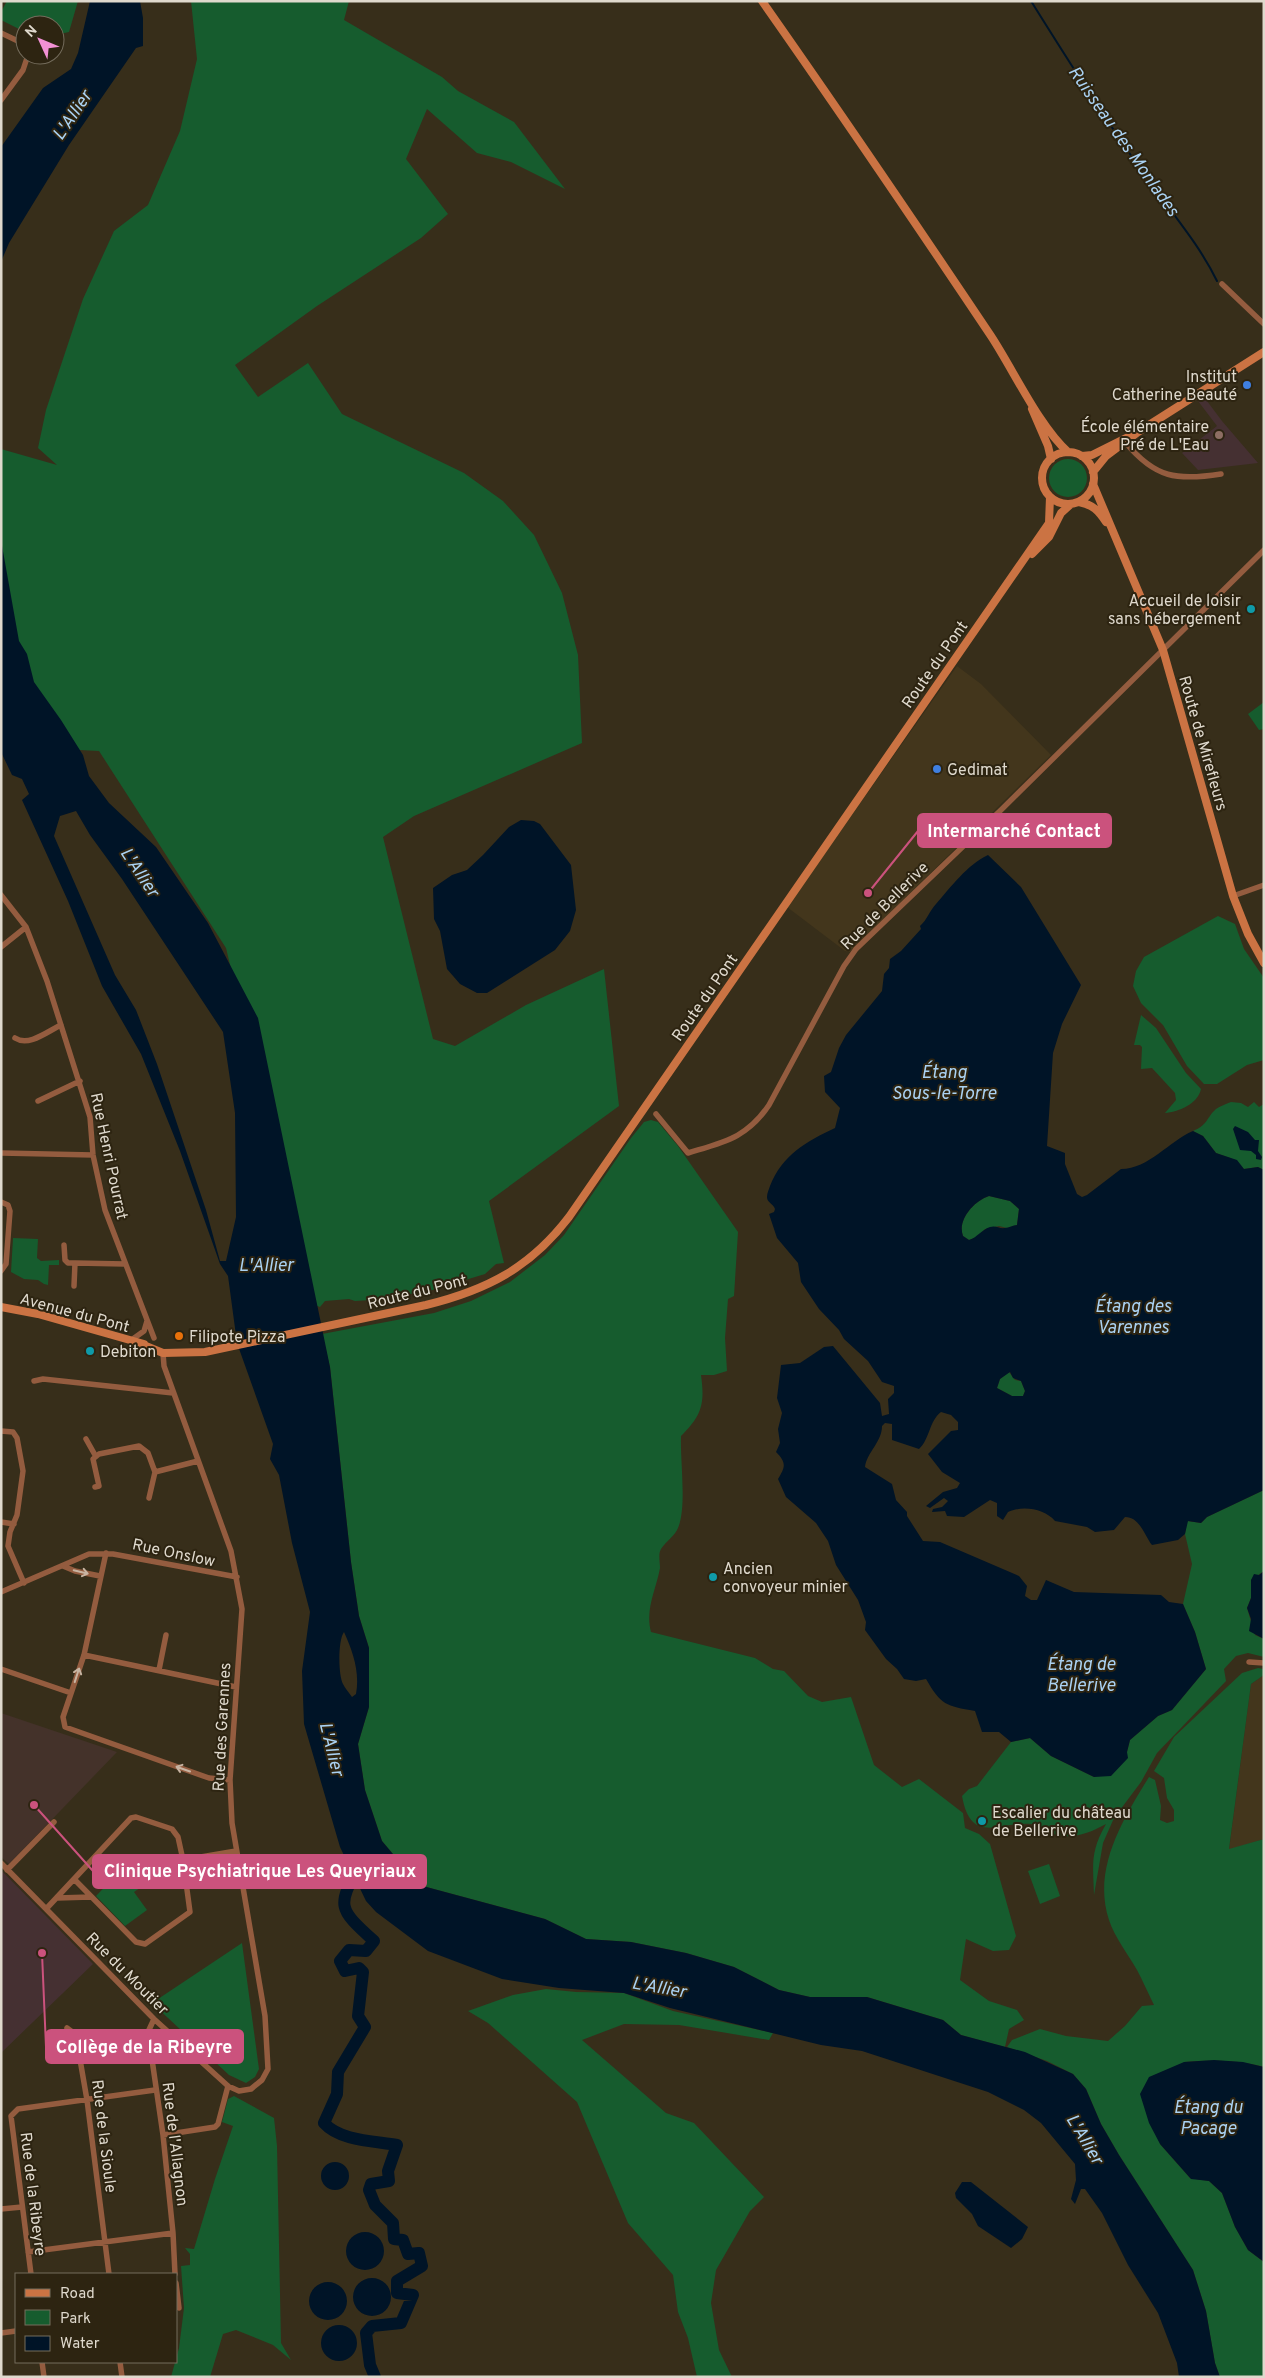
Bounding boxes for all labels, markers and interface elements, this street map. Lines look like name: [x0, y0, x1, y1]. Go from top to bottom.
north arrow: [15, 15, 65, 65]
text: N: [22, 22, 41, 42]
water label: Ruisseau des Monlades: [1062, 62, 1184, 222]
water label: L'Allier: [48, 85, 99, 145]
place label: Institut Catherine Beauté: [1112, 368, 1237, 406]
marker: Institut Catherine Beauté: [1241, 379, 1253, 391]
place label: École élémentaire Pré de L'Eau: [1081, 416, 1209, 456]
marker: École élémentaire Pré de L'Eau: [1213, 429, 1225, 441]
place label: Accueil de loisir sans hébergement: [1108, 592, 1241, 630]
marker: Accueil de loisir sans hébergement: [1245, 603, 1257, 615]
street label: Route du Pont: [898, 618, 973, 713]
street label: Route de Mirefleurs: [1173, 674, 1231, 813]
place label: Gedimat: [947, 761, 1008, 781]
marker: Gedimat: [931, 763, 943, 775]
callout: Intermarché Contact: [918, 814, 1111, 847]
text: Intermarché Contact: [927, 821, 1101, 844]
water label: L'Allier: [114, 844, 165, 904]
street label: Rue de Bellerive: [837, 858, 934, 955]
street label: Route du Pont: [668, 951, 743, 1046]
water label: Étang Sous-le-Torre: [892, 1060, 997, 1106]
street label: Rue Henri Pourrat: [85, 1091, 131, 1222]
water label: L'Allier: [239, 1255, 296, 1278]
street label: Route du Pont: [366, 1271, 469, 1315]
street label: Avenue du Pont: [17, 1290, 132, 1338]
water label: Étang des Varennes: [1095, 1294, 1172, 1340]
place label: Filipote Pizza: [189, 1328, 285, 1348]
marker: Filipote Pizza: [173, 1330, 185, 1342]
place label: Debiton: [100, 1343, 156, 1363]
marker: Debiton: [84, 1345, 96, 1357]
street label: Rue Onslow: [130, 1535, 217, 1573]
place label: Ancien convoyeur minier: [723, 1560, 848, 1598]
one-way arrow: [73, 1568, 89, 1577]
marker: Ancien convoyeur minier: [707, 1571, 719, 1583]
water label: Étang de Bellerive: [1047, 1652, 1116, 1698]
street label: Rue des Garennes: [210, 1662, 236, 1792]
one-way arrow: [73, 1668, 82, 1683]
water label: L'Allier: [313, 1720, 349, 1781]
one-way arrow: [176, 1764, 191, 1773]
place label: Escalier du château de Bellerive: [992, 1804, 1131, 1842]
marker: Escalier du château de Bellerive: [976, 1815, 988, 1827]
callout: Clinique Psychiatrique Les Queyriaux: [93, 1855, 426, 1888]
text: Clinique Psychiatrique Les Queyriaux: [104, 1861, 416, 1884]
street label: Rue du Moutier: [81, 1929, 172, 2020]
water label: L'Allier: [630, 1972, 690, 2005]
callout: Collège de la Ribeyre: [46, 2030, 243, 2063]
text: Collège de la Ribeyre: [56, 2037, 232, 2060]
street label: Rue de la Sioule: [86, 2079, 120, 2194]
street label: Rue de l'Allagnon: [156, 2081, 192, 2207]
water label: Étang du Pacage: [1173, 2095, 1243, 2141]
water label: L'Allier: [1060, 2110, 1109, 2171]
street label: Rue de la Ribeyre: [14, 2131, 50, 2257]
legend: [15, 2273, 178, 2363]
text: Road: [60, 2285, 95, 2304]
text: Park: [60, 2310, 91, 2329]
text: Water: [60, 2335, 100, 2354]

